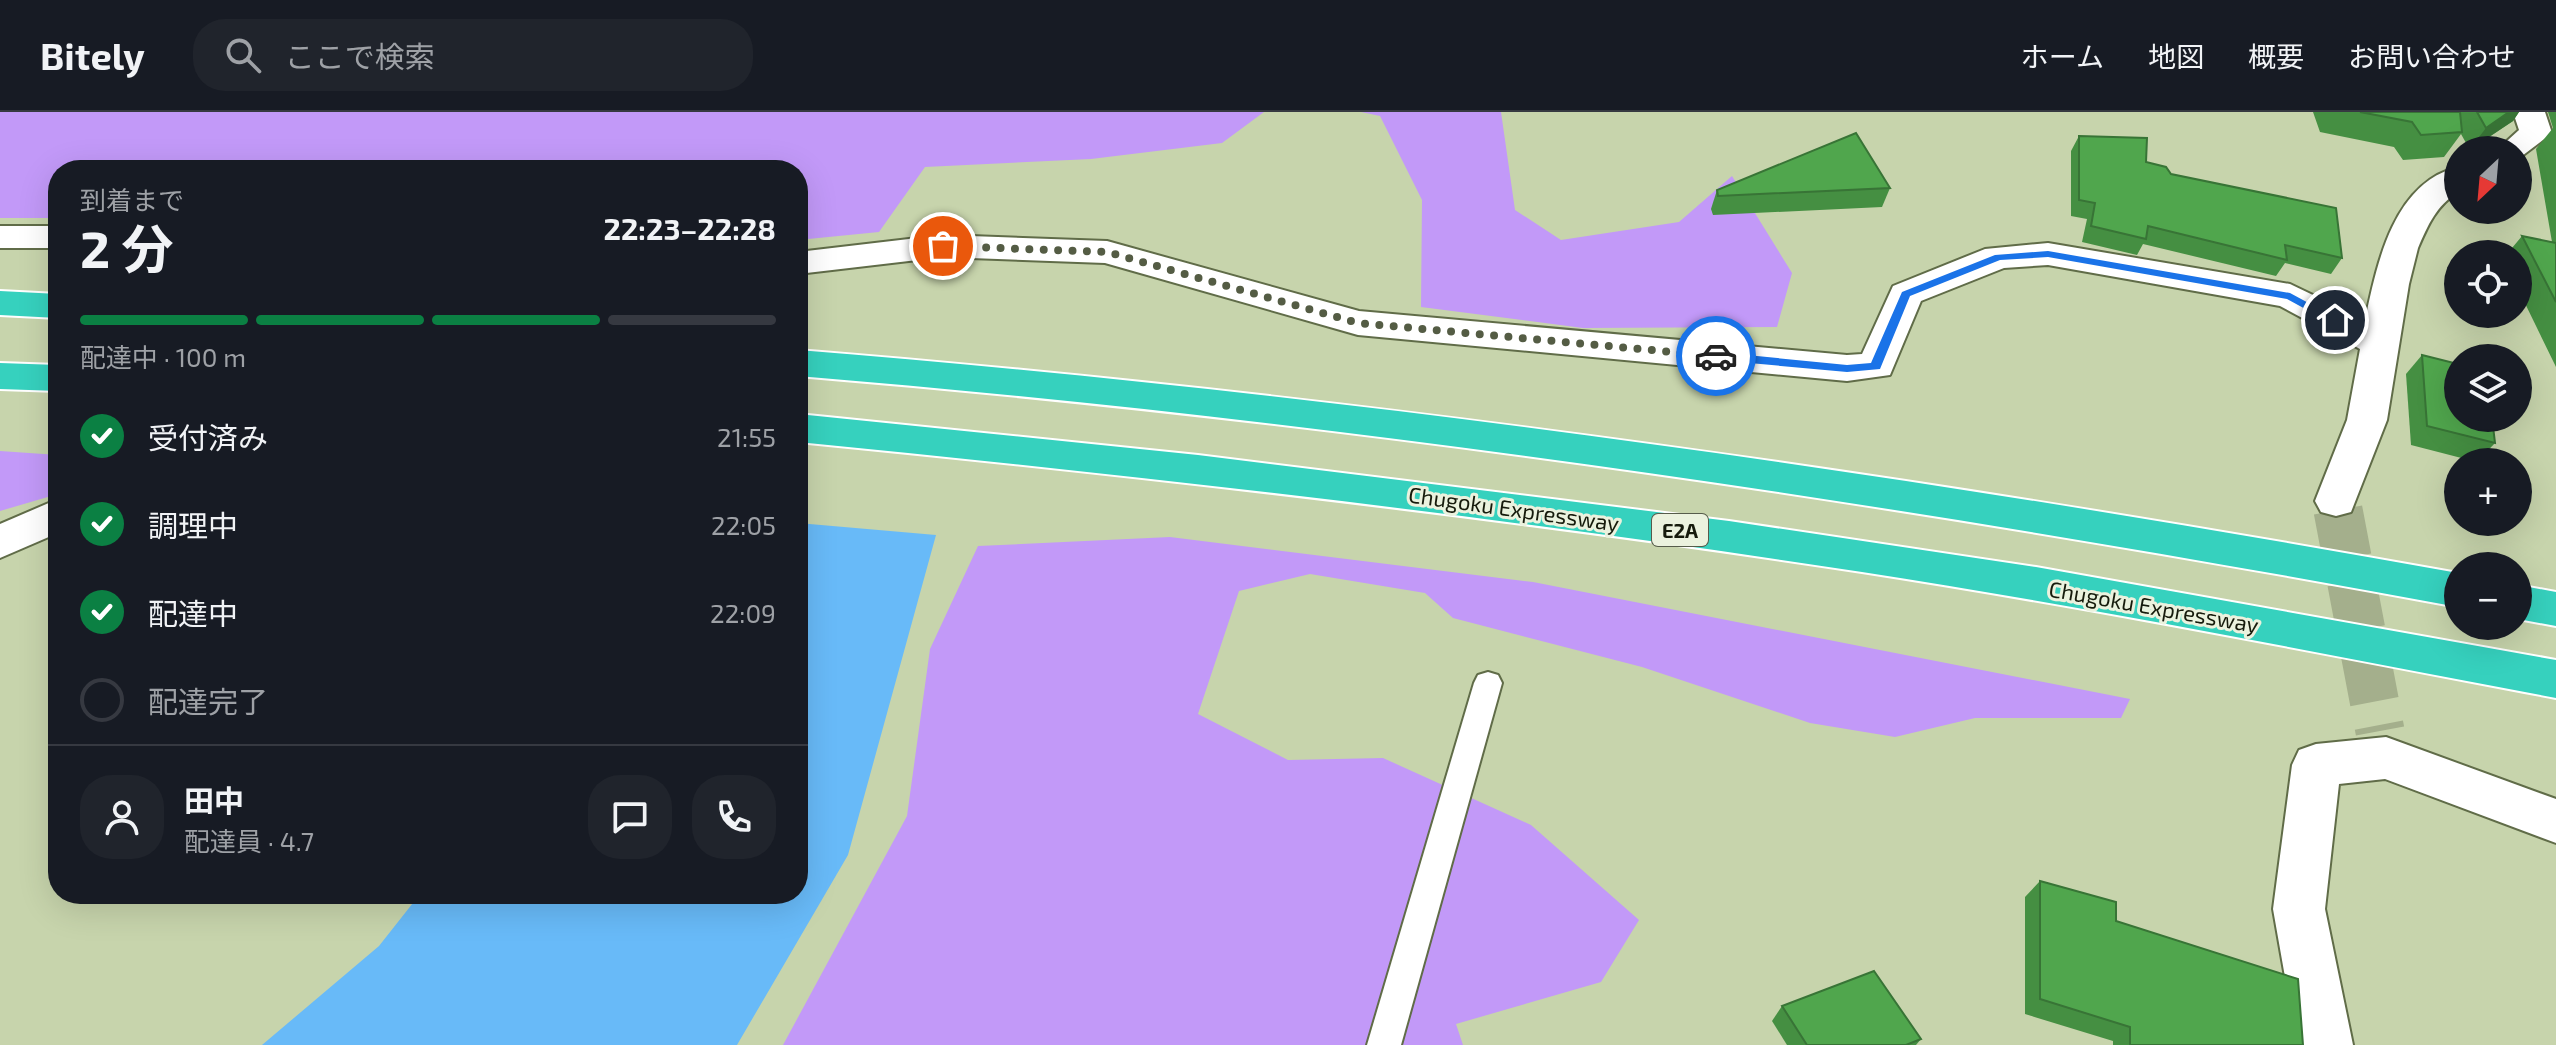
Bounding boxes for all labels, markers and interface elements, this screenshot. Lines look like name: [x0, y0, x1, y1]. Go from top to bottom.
search box: [193, 19, 753, 91]
text: Bitely: [40, 32, 145, 78]
icon: search: [221, 33, 265, 77]
text: ここで検索: [285, 38, 435, 74]
text: ホーム: [2021, 39, 2104, 73]
text: 地図: [2148, 39, 2204, 73]
text: 概要: [2248, 39, 2304, 73]
text: お問い合わせ: [2348, 39, 2516, 73]
north arrow: [2444, 136, 2532, 224]
map controls: [2444, 136, 2532, 640]
text: 到着まで: [80, 184, 184, 215]
text: 22:23–22:28: [604, 210, 776, 246]
pin: [909, 212, 977, 280]
text: 2 分: [80, 216, 173, 278]
icon: bag: [921, 224, 965, 268]
button: locate: [2444, 240, 2532, 328]
pin: [2301, 286, 2369, 354]
icon: home: [2313, 298, 2357, 342]
courier: [1676, 316, 1756, 396]
icon: car: [1694, 334, 1738, 378]
text: 配達中 · 100 m: [80, 341, 246, 372]
button: layers: [2444, 344, 2532, 432]
icon: check: [80, 414, 124, 458]
text: 受付済み: [148, 419, 268, 455]
text: 21:55: [717, 421, 776, 452]
button: +: [2444, 448, 2532, 536]
street label: Chugoku Expressway: [1407, 480, 1621, 536]
icon: check: [80, 502, 124, 546]
text: 調理中: [148, 507, 238, 543]
text: 22:05: [711, 509, 776, 540]
road number: E2A: [1652, 514, 1708, 546]
button: −: [2444, 552, 2532, 640]
street label: Chugoku Expressway: [2047, 575, 2261, 637]
icon: check: [80, 590, 124, 634]
text: 配達中: [148, 595, 238, 631]
text: 22:09: [710, 597, 776, 628]
text: 配達完了: [148, 683, 268, 719]
button: person: [80, 775, 164, 859]
button: chat: [588, 775, 672, 859]
button: phone: [692, 775, 776, 859]
text: 田中: [184, 782, 244, 818]
text: 配達員 · 4.7: [184, 825, 314, 856]

